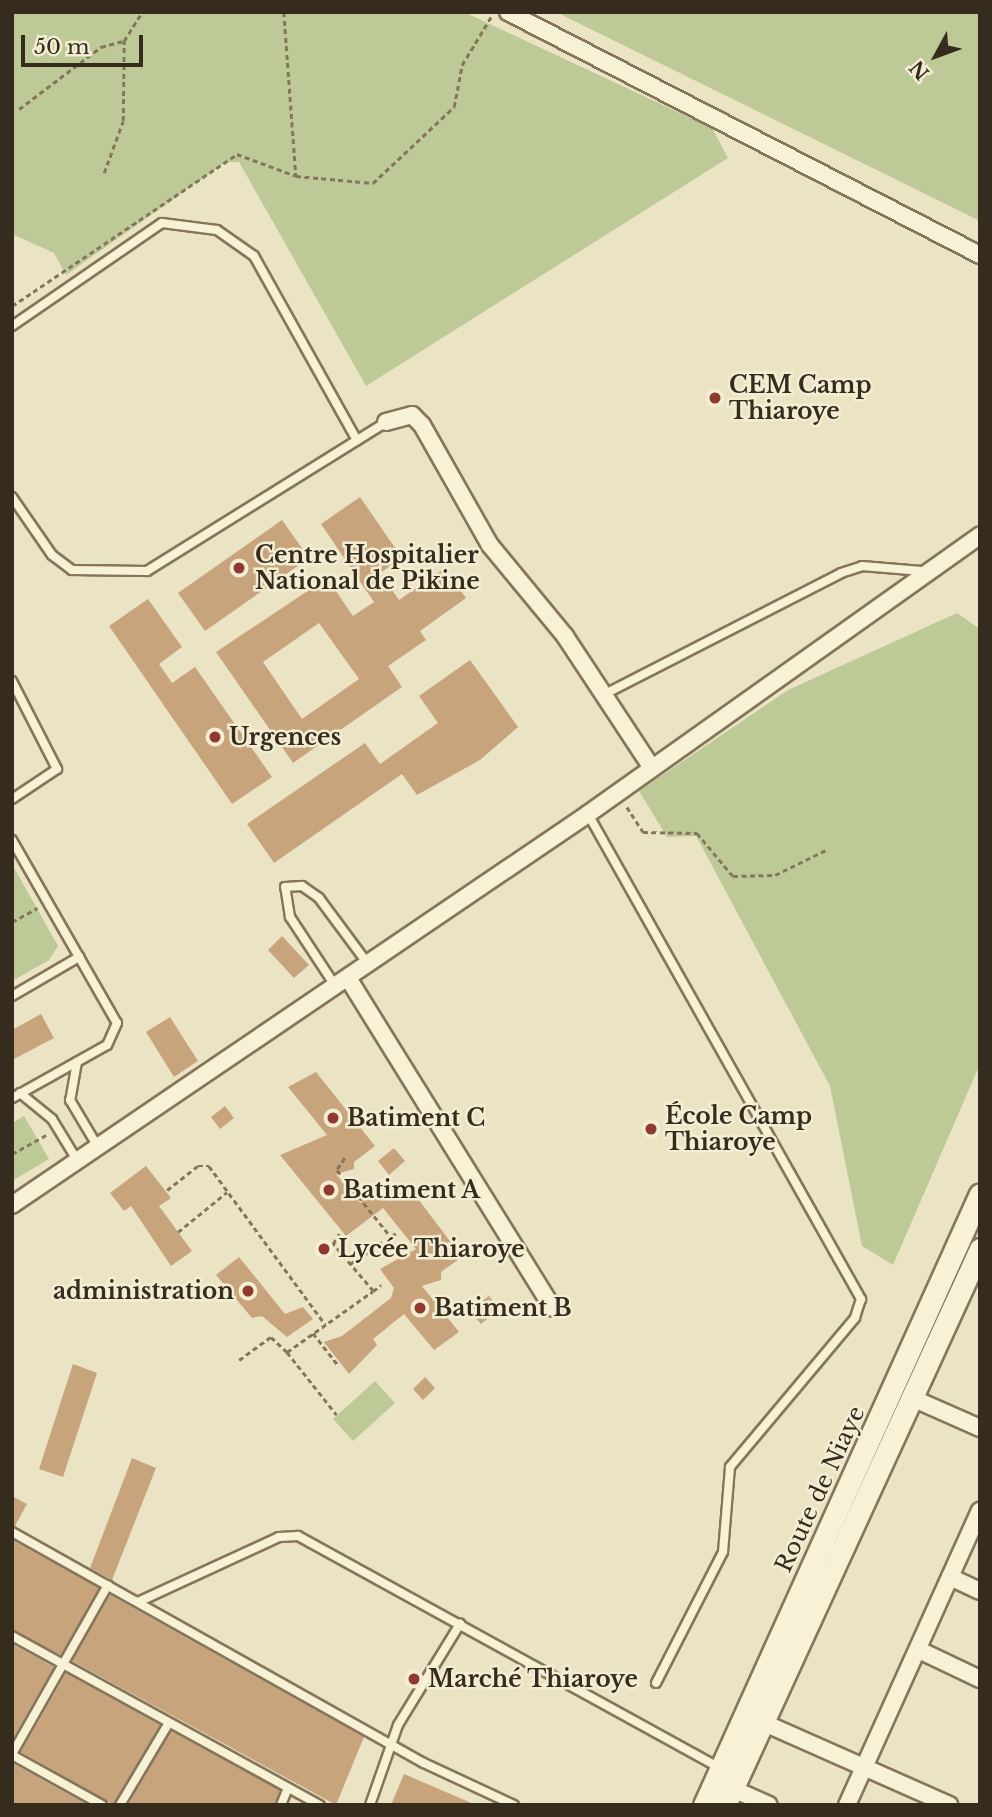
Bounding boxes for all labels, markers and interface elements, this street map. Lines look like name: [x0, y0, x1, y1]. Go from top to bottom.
scale bar: [24, 21, 147, 65]
north arrow: [901, 21, 971, 91]
text: 50 m: [34, 34, 89, 60]
text: N: [905, 56, 934, 84]
place label: CEM Camp Thiaroye: [729, 371, 872, 425]
marker: CEM Camp Thiaroye: [707, 390, 723, 406]
place label: Centre Hospitalier National de Pikine: [255, 541, 480, 595]
marker: Centre Hospitalier National de Pikine: [229, 558, 249, 578]
place label: Urgences: [229, 723, 341, 751]
marker: Urgences: [207, 729, 223, 745]
place label: École Camp Thiaroye: [665, 1102, 812, 1156]
place label: Batiment C: [347, 1104, 485, 1132]
marker: Batiment C: [325, 1110, 341, 1126]
marker: École Camp Thiaroye: [643, 1121, 659, 1137]
place label: Batiment A: [343, 1176, 481, 1204]
marker: Batiment A: [321, 1182, 337, 1198]
place label: Lycée Thiaroye: [338, 1235, 525, 1263]
marker: Lycée Thiaroye: [316, 1241, 332, 1257]
place label: administration: [53, 1277, 234, 1305]
marker: administration: [240, 1283, 256, 1299]
place label: Batiment B: [434, 1294, 571, 1322]
marker: Batiment B: [412, 1300, 428, 1316]
street label: Route de Niaye: [769, 1402, 871, 1576]
place label: Marché Thiaroye: [428, 1665, 639, 1693]
marker: Marché Thiaroye: [406, 1671, 422, 1687]

